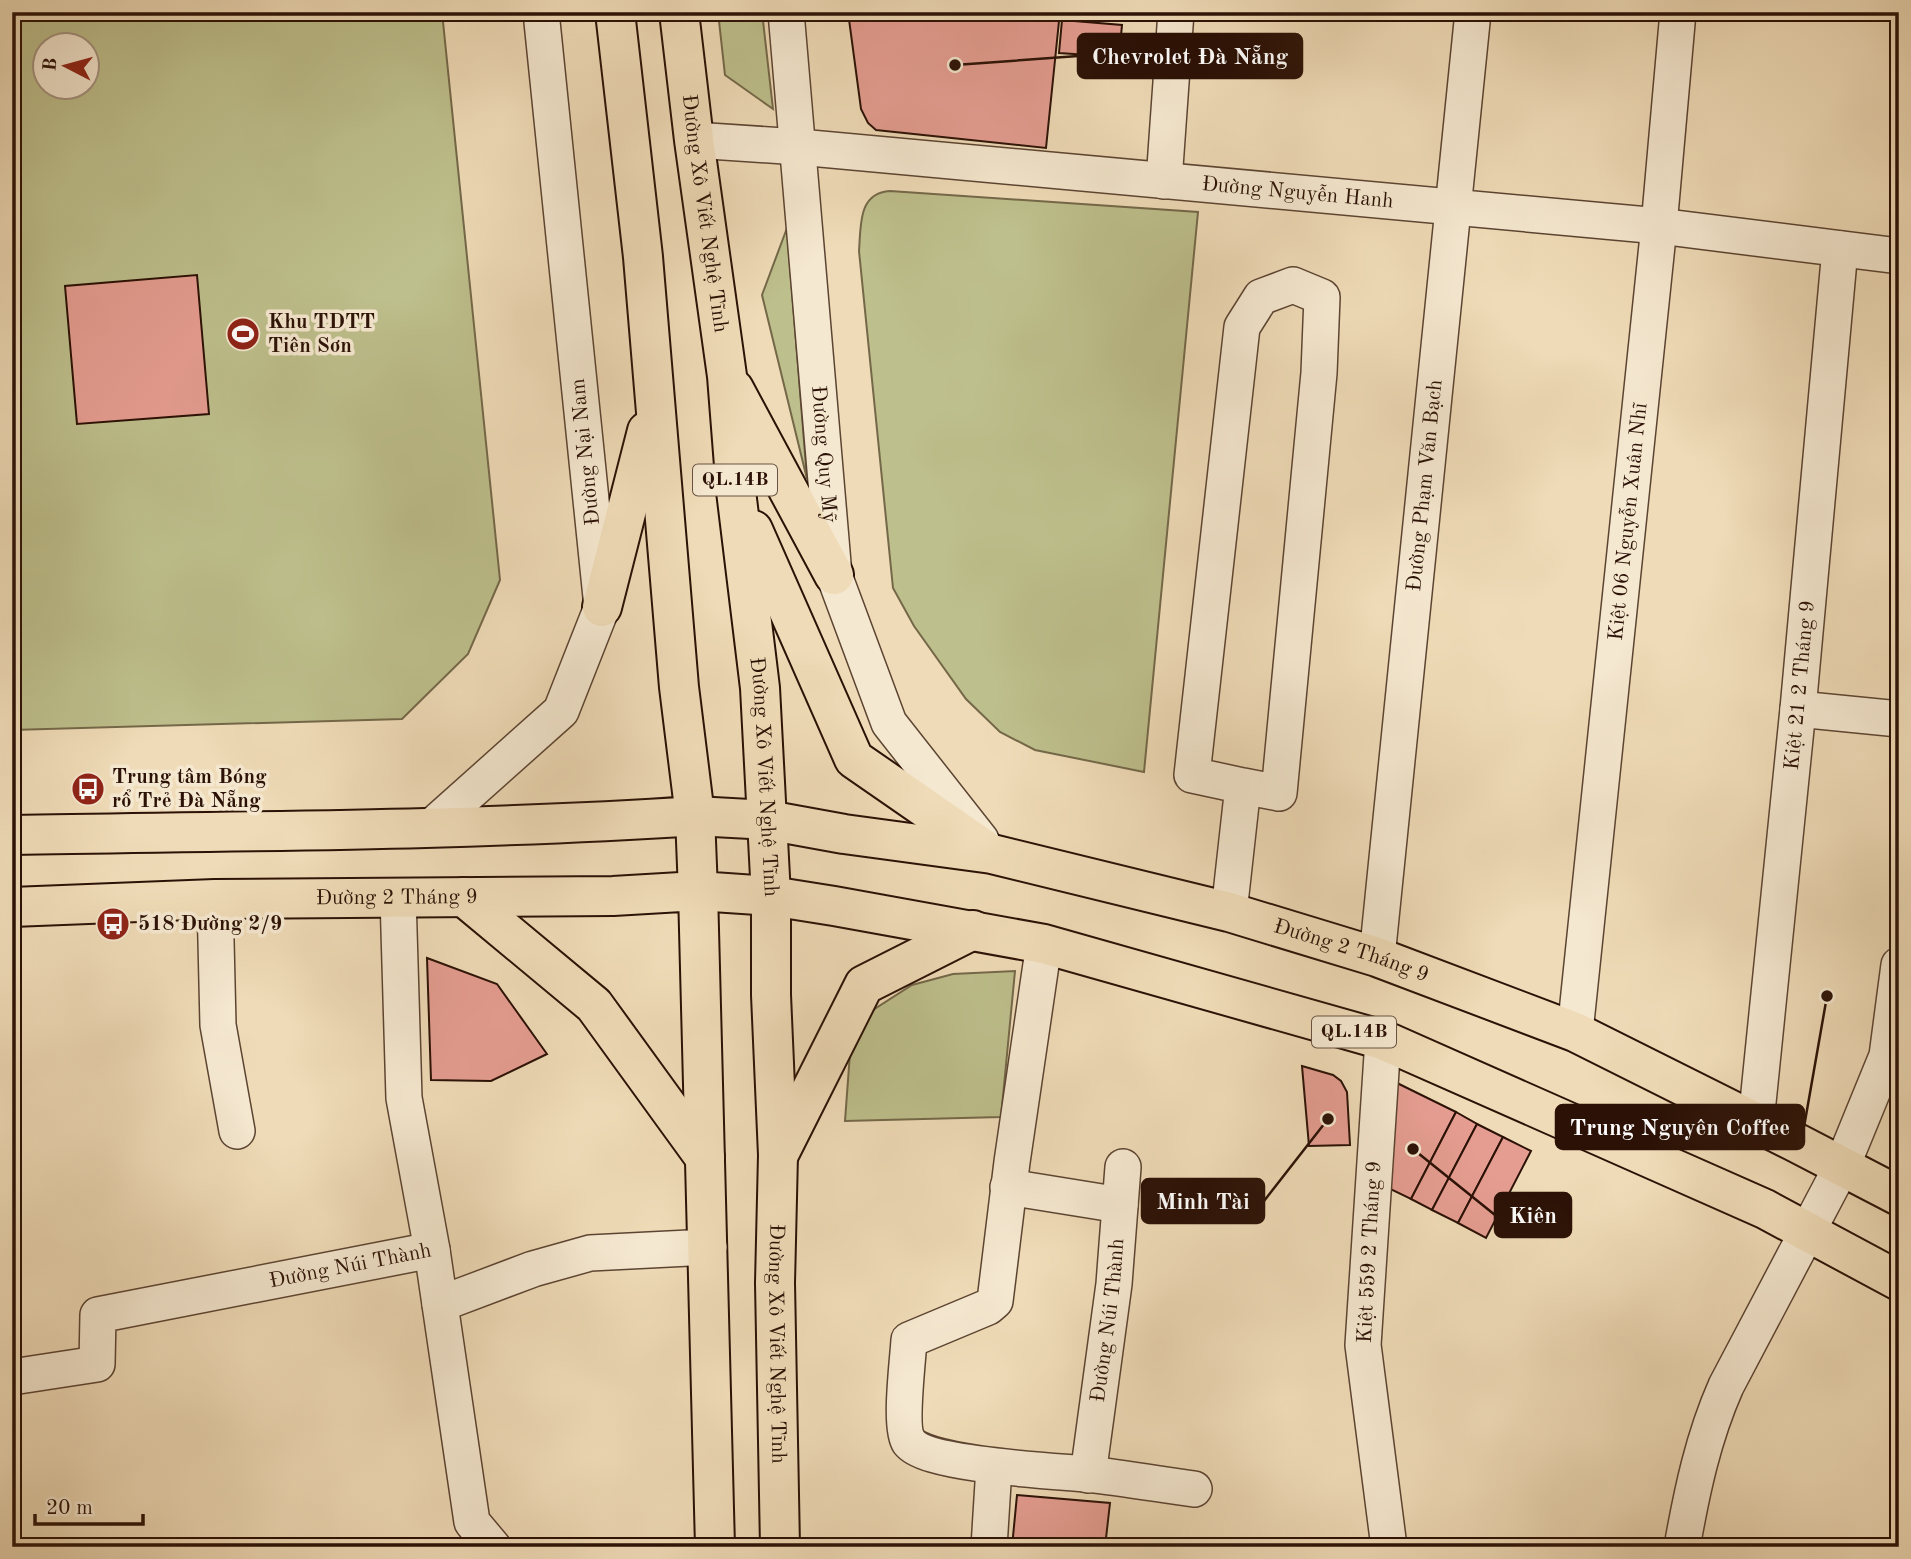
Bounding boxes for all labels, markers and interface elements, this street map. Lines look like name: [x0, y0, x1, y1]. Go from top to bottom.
north arrow: [32, 32, 102, 102]
callout: Chevrolet Đà Nẵng: [1078, 34, 1302, 78]
text: Chevrolet Đà Nẵng: [1092, 45, 1288, 69]
text: B: [41, 57, 62, 72]
street label: Đường Xô Viết Nghệ Tĩnh: [678, 93, 731, 334]
street label: Đường Nguyễn Hanh: [1201, 174, 1394, 212]
place label: Khu TDTT Tiên Sơn: [268, 312, 375, 357]
sports icon: Khu TDTT Tiên Sơn: [224, 315, 262, 353]
street label: Đường Nại Nam: [568, 377, 604, 527]
street label: Đường Phạm Văn Bạch: [1404, 378, 1446, 593]
street label: Đường Quy Mỹ: [807, 385, 840, 524]
street label: Kiệt 06 Nguyễn Xuân Nhĩ: [1605, 401, 1651, 642]
road number: QL.14B: [693, 464, 777, 495]
street label: Kiệt 21 2 Tháng 9: [1781, 599, 1818, 771]
street label: Đường Xô Viết Nghệ Tĩnh: [746, 656, 782, 897]
place label: Trung tâm Bóng rổ Trẻ Đà Nẵng: [112, 767, 267, 812]
bus stop icon: Trung tâm Bóng rổ Trẻ Đà Nẵng: [69, 770, 107, 808]
street label: Đường 2 Tháng 9: [316, 887, 478, 909]
bus stop icon: 518 Đường 2/9: [94, 905, 132, 943]
place label: 518 Đường 2/9: [138, 914, 282, 935]
street label: Đường 2 Tháng 9: [1271, 916, 1432, 986]
road number: QL.14B: [1312, 1016, 1396, 1048]
callout: Trung Nguyên Coffee: [1556, 1105, 1804, 1149]
text: Trung Nguyên Coffee: [1570, 1117, 1790, 1140]
street label: Kiệt 559 2 Tháng 9: [1355, 1160, 1385, 1344]
callout: Minh Tài: [1142, 1179, 1264, 1223]
text: Minh Tài: [1156, 1191, 1250, 1214]
callout: Kiên: [1495, 1193, 1571, 1237]
text: Kiên: [1509, 1205, 1557, 1228]
street label: Đường Xô Viết Nghệ Tĩnh: [764, 1223, 789, 1464]
street label: Đường Núi Thành: [1088, 1238, 1128, 1404]
street label: Đường Núi Thành: [267, 1240, 433, 1292]
scale bar: [35, 1482, 144, 1526]
text: 20 m: [46, 1498, 93, 1519]

